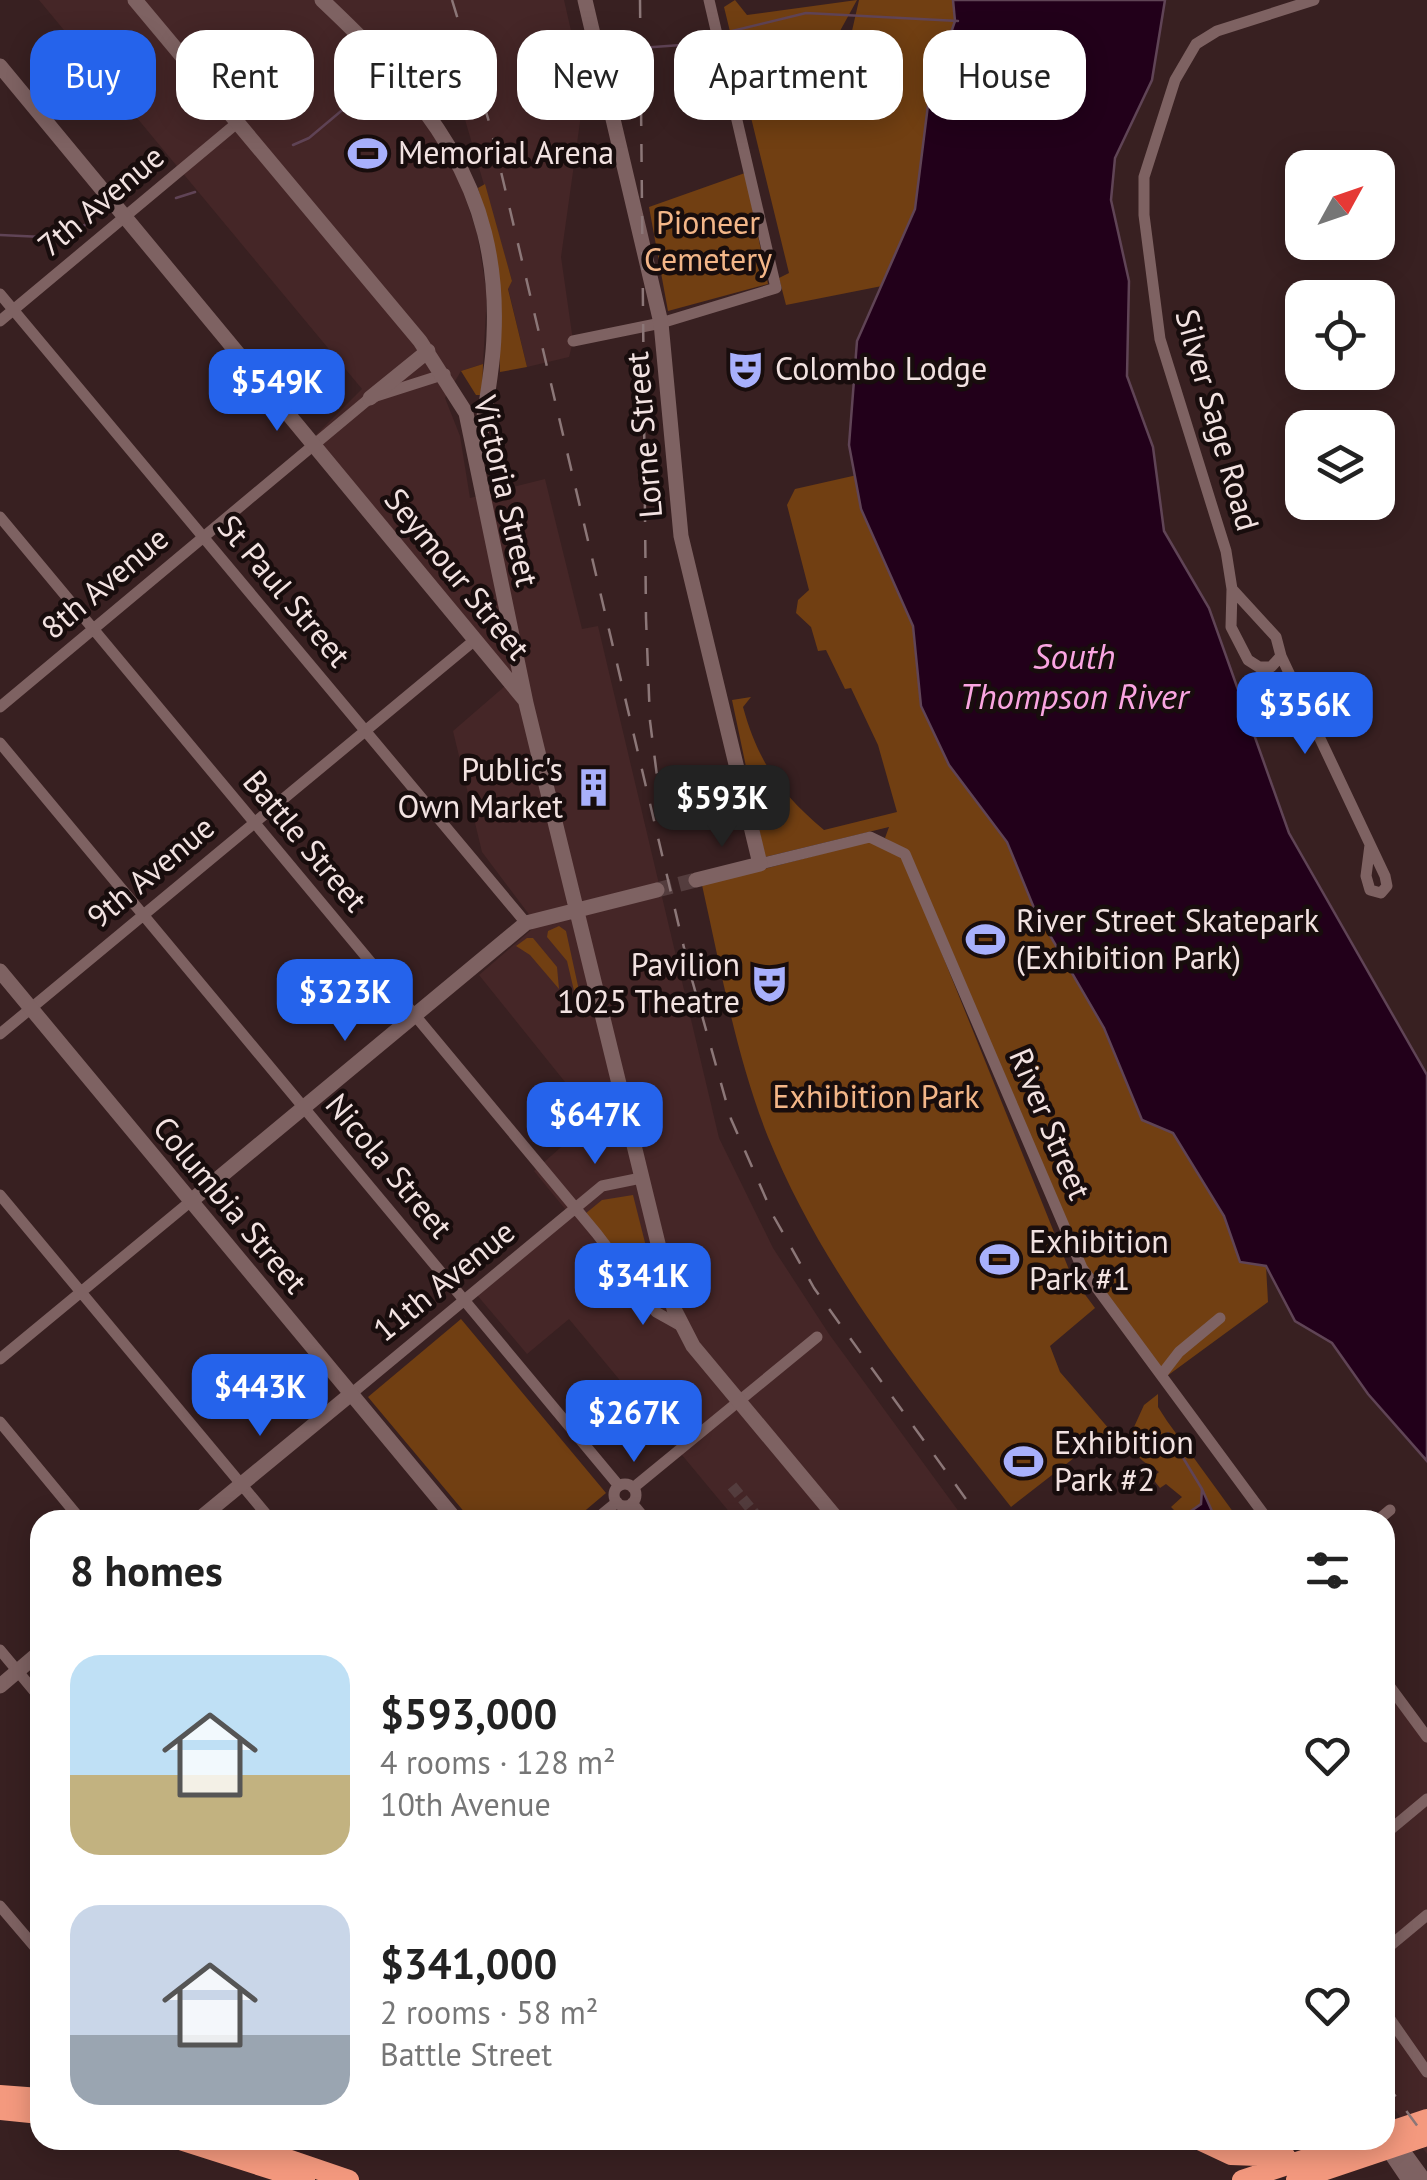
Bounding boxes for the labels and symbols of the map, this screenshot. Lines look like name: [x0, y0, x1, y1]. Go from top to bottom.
place label: Memorial Arena: [398, 131, 614, 173]
sports icon: Memorial Arena: [347, 132, 389, 174]
street label: 7th Avenue: [28, 135, 172, 265]
north arrow: [1285, 150, 1395, 260]
park label: Pioneer Cemetery: [644, 201, 772, 280]
street label: Silver Sage Road: [1166, 304, 1270, 535]
place label: Colombo Lodge: [775, 347, 987, 389]
theatre icon: Colombo Lodge: [724, 348, 766, 390]
pin: $549K: [207, 349, 347, 434]
street label: Lorne Street: [615, 350, 671, 520]
street label: Victoria Street: [464, 390, 549, 590]
street label: Seymour Street: [376, 479, 540, 668]
street label: St Paul Street: [209, 506, 361, 675]
street label: 8th Avenue: [32, 517, 177, 648]
water label: South Thompson River: [960, 633, 1191, 719]
pin: $356K: [1235, 672, 1375, 757]
place label: Public's Own Market: [397, 748, 563, 827]
street label: Battle Street: [234, 761, 377, 920]
pin: $593K: [652, 765, 792, 850]
building icon: Public's Own Market: [572, 767, 614, 809]
street label: 9th Avenue: [78, 806, 223, 937]
place label: River Street Skatepark (Exhibition Park): [1016, 899, 1320, 978]
sports icon: River Street Skatepark (Exhibition Park): [965, 918, 1007, 960]
place label: Pavilion 1025 Theatre: [557, 943, 740, 1022]
pin: $323K: [275, 959, 415, 1044]
theatre icon: Pavilion 1025 Theatre: [749, 962, 791, 1004]
street label: River Street: [1000, 1042, 1102, 1206]
park label: Exhibition Park: [772, 1075, 980, 1117]
pin: $647K: [525, 1082, 665, 1167]
street label: Nicola Street: [317, 1084, 463, 1247]
street label: Columbia Street: [144, 1107, 317, 1302]
street label: 11th Avenue: [364, 1210, 523, 1350]
place label: Exhibition Park #1: [1029, 1220, 1169, 1299]
sports icon: Exhibition Park #1: [978, 1239, 1020, 1281]
pin: $341K: [573, 1243, 713, 1328]
pin: $443K: [190, 1354, 330, 1439]
pin: $267K: [564, 1380, 704, 1465]
place label: Exhibition Park #2: [1054, 1421, 1194, 1500]
sports icon: Exhibition Park #2: [1003, 1440, 1045, 1482]

